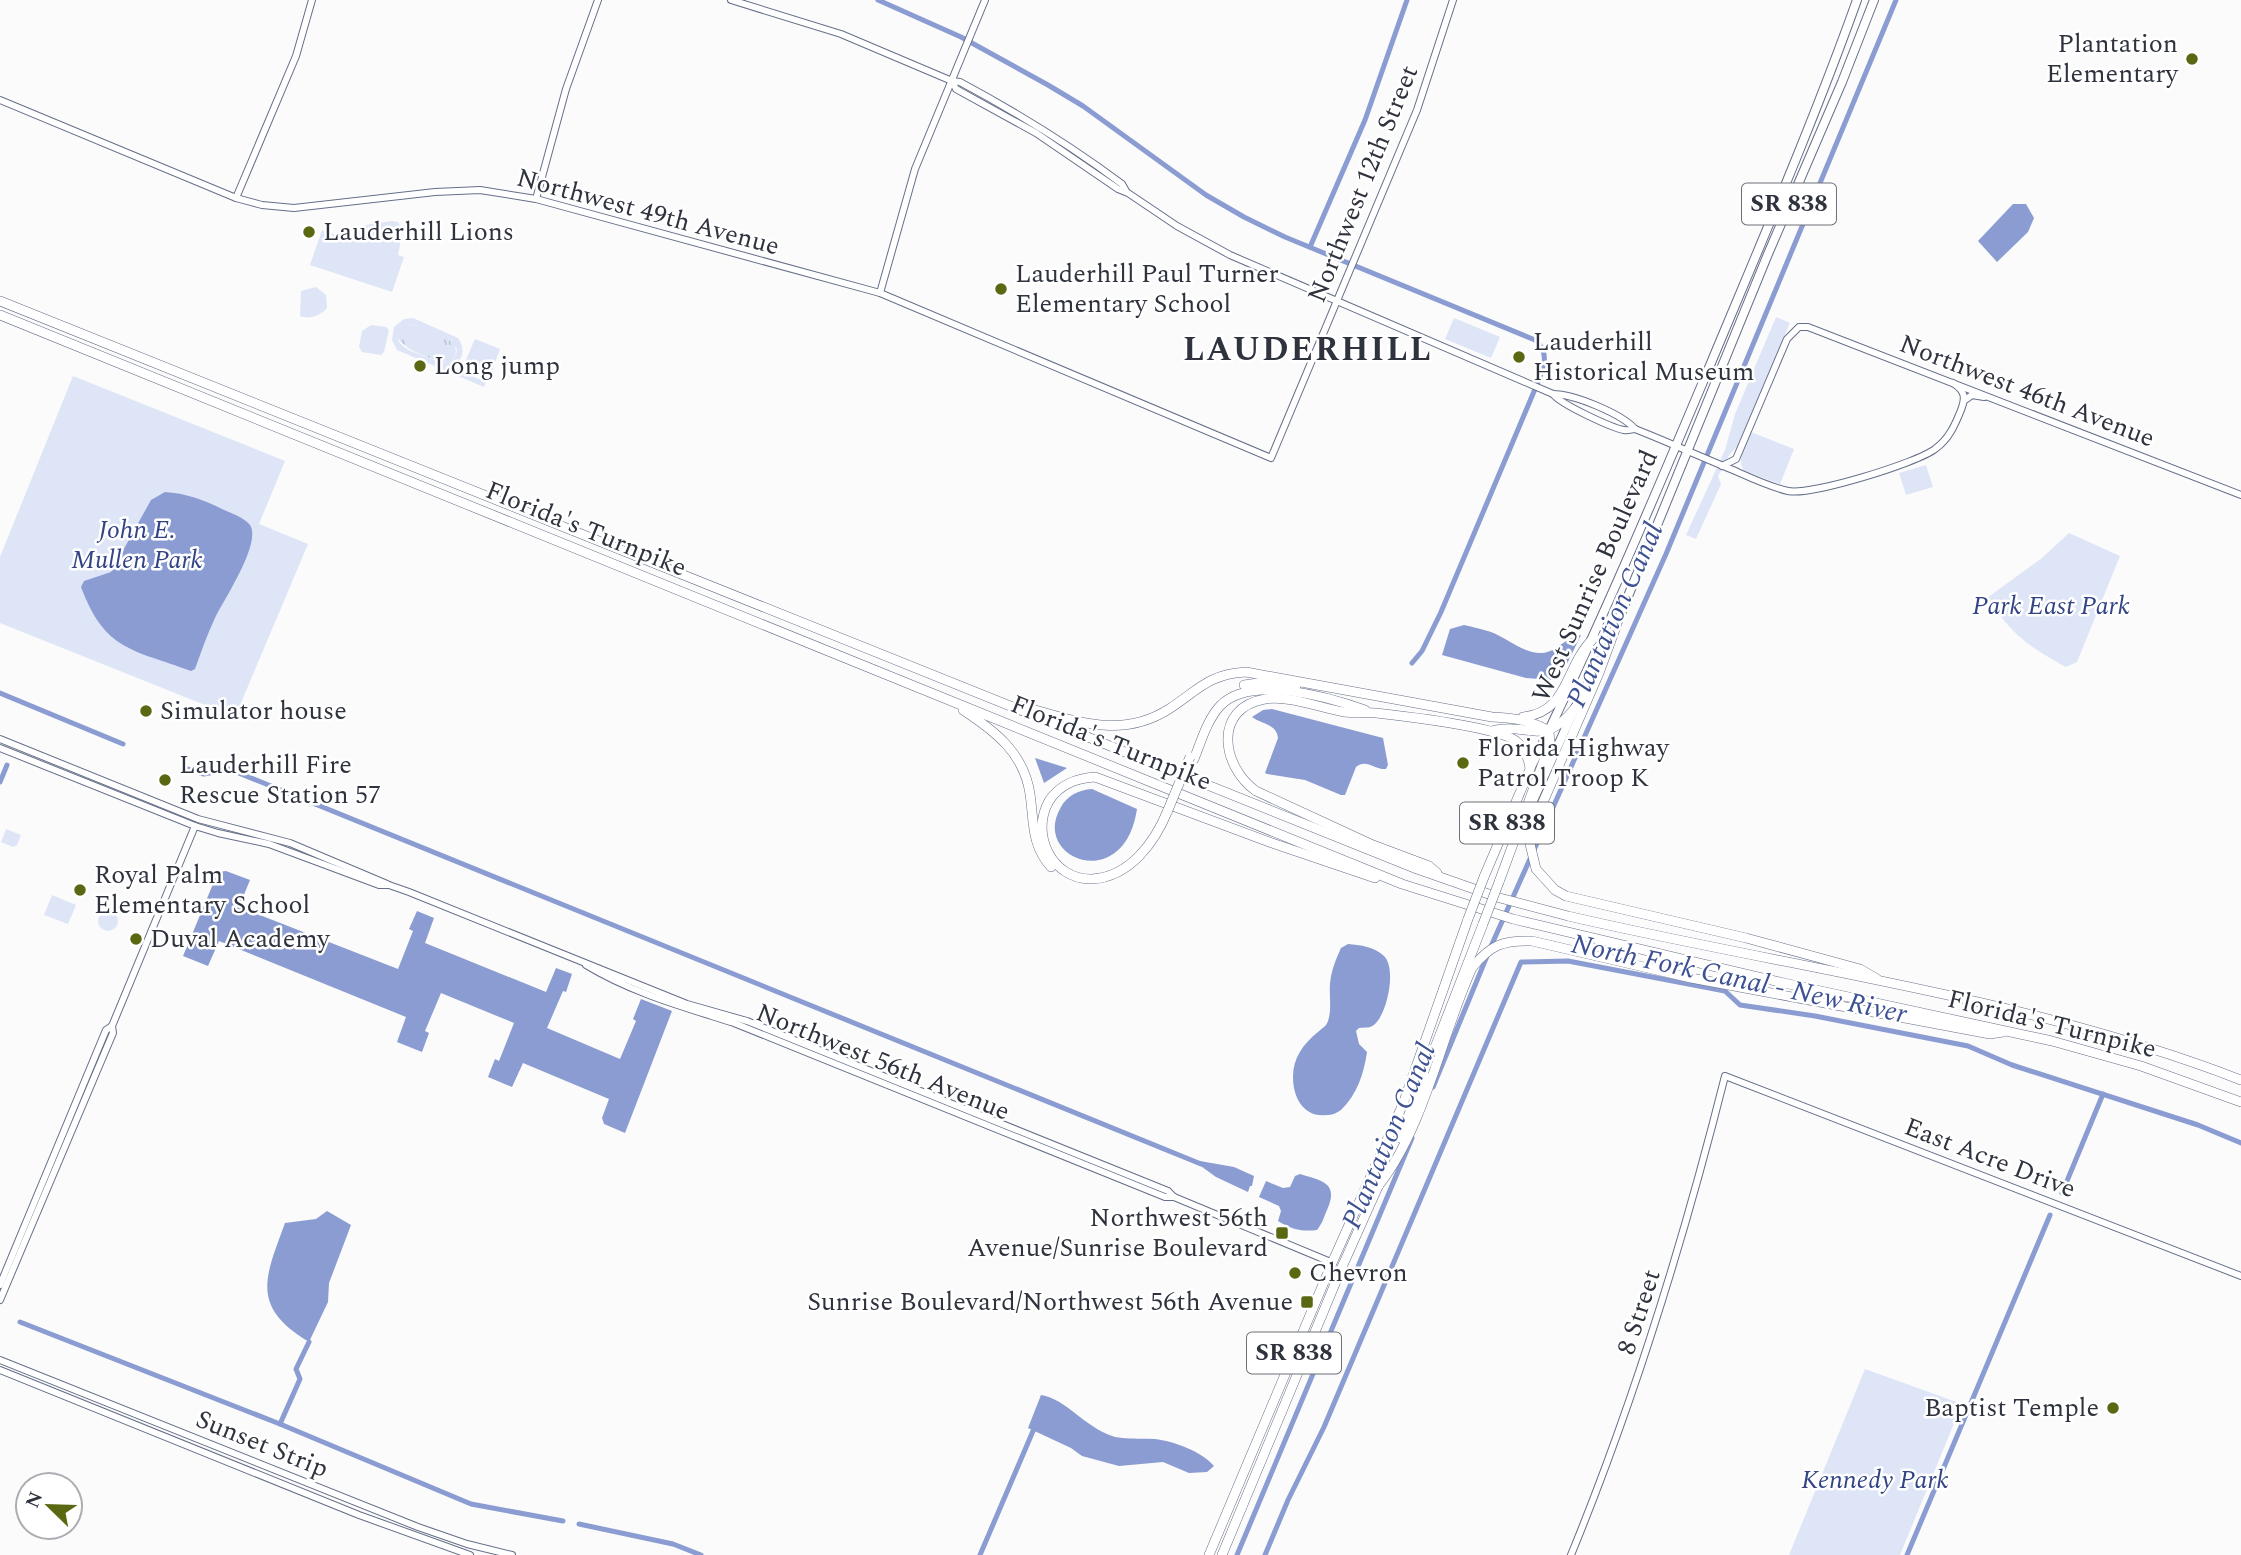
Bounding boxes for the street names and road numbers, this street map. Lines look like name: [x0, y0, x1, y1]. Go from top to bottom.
street label: Northwest 12th Street: [1297, 59, 1429, 309]
street label: Northwest 49th Avenue: [512, 158, 784, 266]
road number: SR 838: [1742, 184, 1836, 224]
street label: Northwest 46th Avenue: [1893, 324, 2161, 458]
street label: West Sunrise Boulevard: [1521, 443, 1669, 709]
street label: Florida's Turnpike: [479, 470, 693, 588]
street label: Florida's Turnpike: [1004, 684, 1218, 802]
road number: SR 838: [1460, 802, 1554, 844]
street label: Florida's Turnpike: [1943, 979, 2161, 1069]
street label: Northwest 56th Avenue: [750, 993, 1016, 1131]
street label: East Acre Drive: [1898, 1107, 2082, 1209]
street label: 8 Street: [1606, 1264, 1672, 1360]
road number: SR 838: [1247, 1332, 1341, 1373]
street label: Sunset Strip: [190, 1399, 334, 1489]

